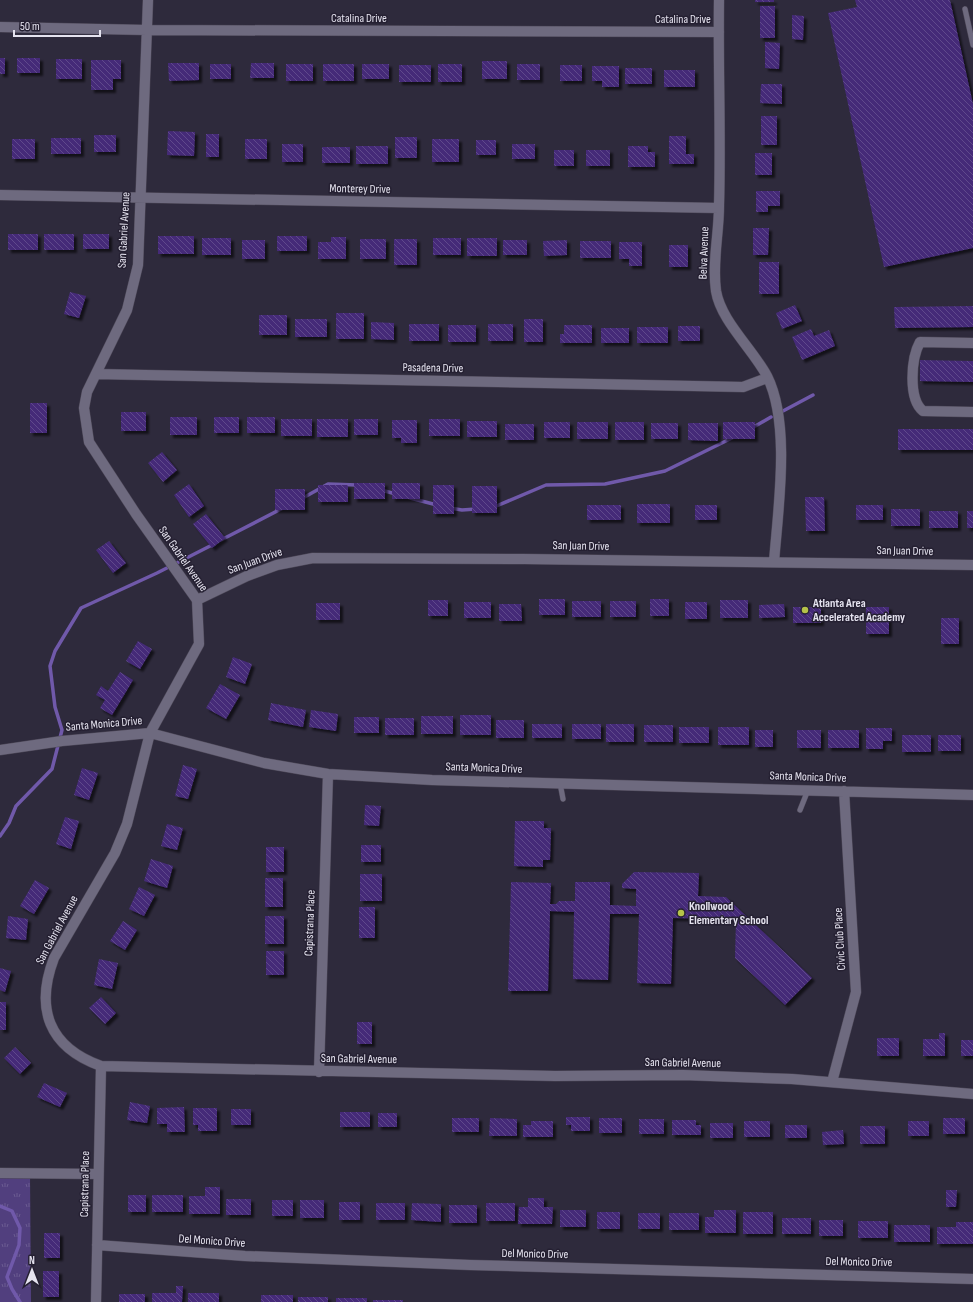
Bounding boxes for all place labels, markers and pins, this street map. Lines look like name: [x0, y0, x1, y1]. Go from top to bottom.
place label: Atlanta Area Accelerated Academy: [812, 596, 905, 625]
marker: Atlanta Area Accelerated Academy: [800, 605, 810, 615]
place label: Knollwood Elementary School: [689, 899, 769, 928]
marker: Knollwood Elementary School: [676, 908, 686, 918]

